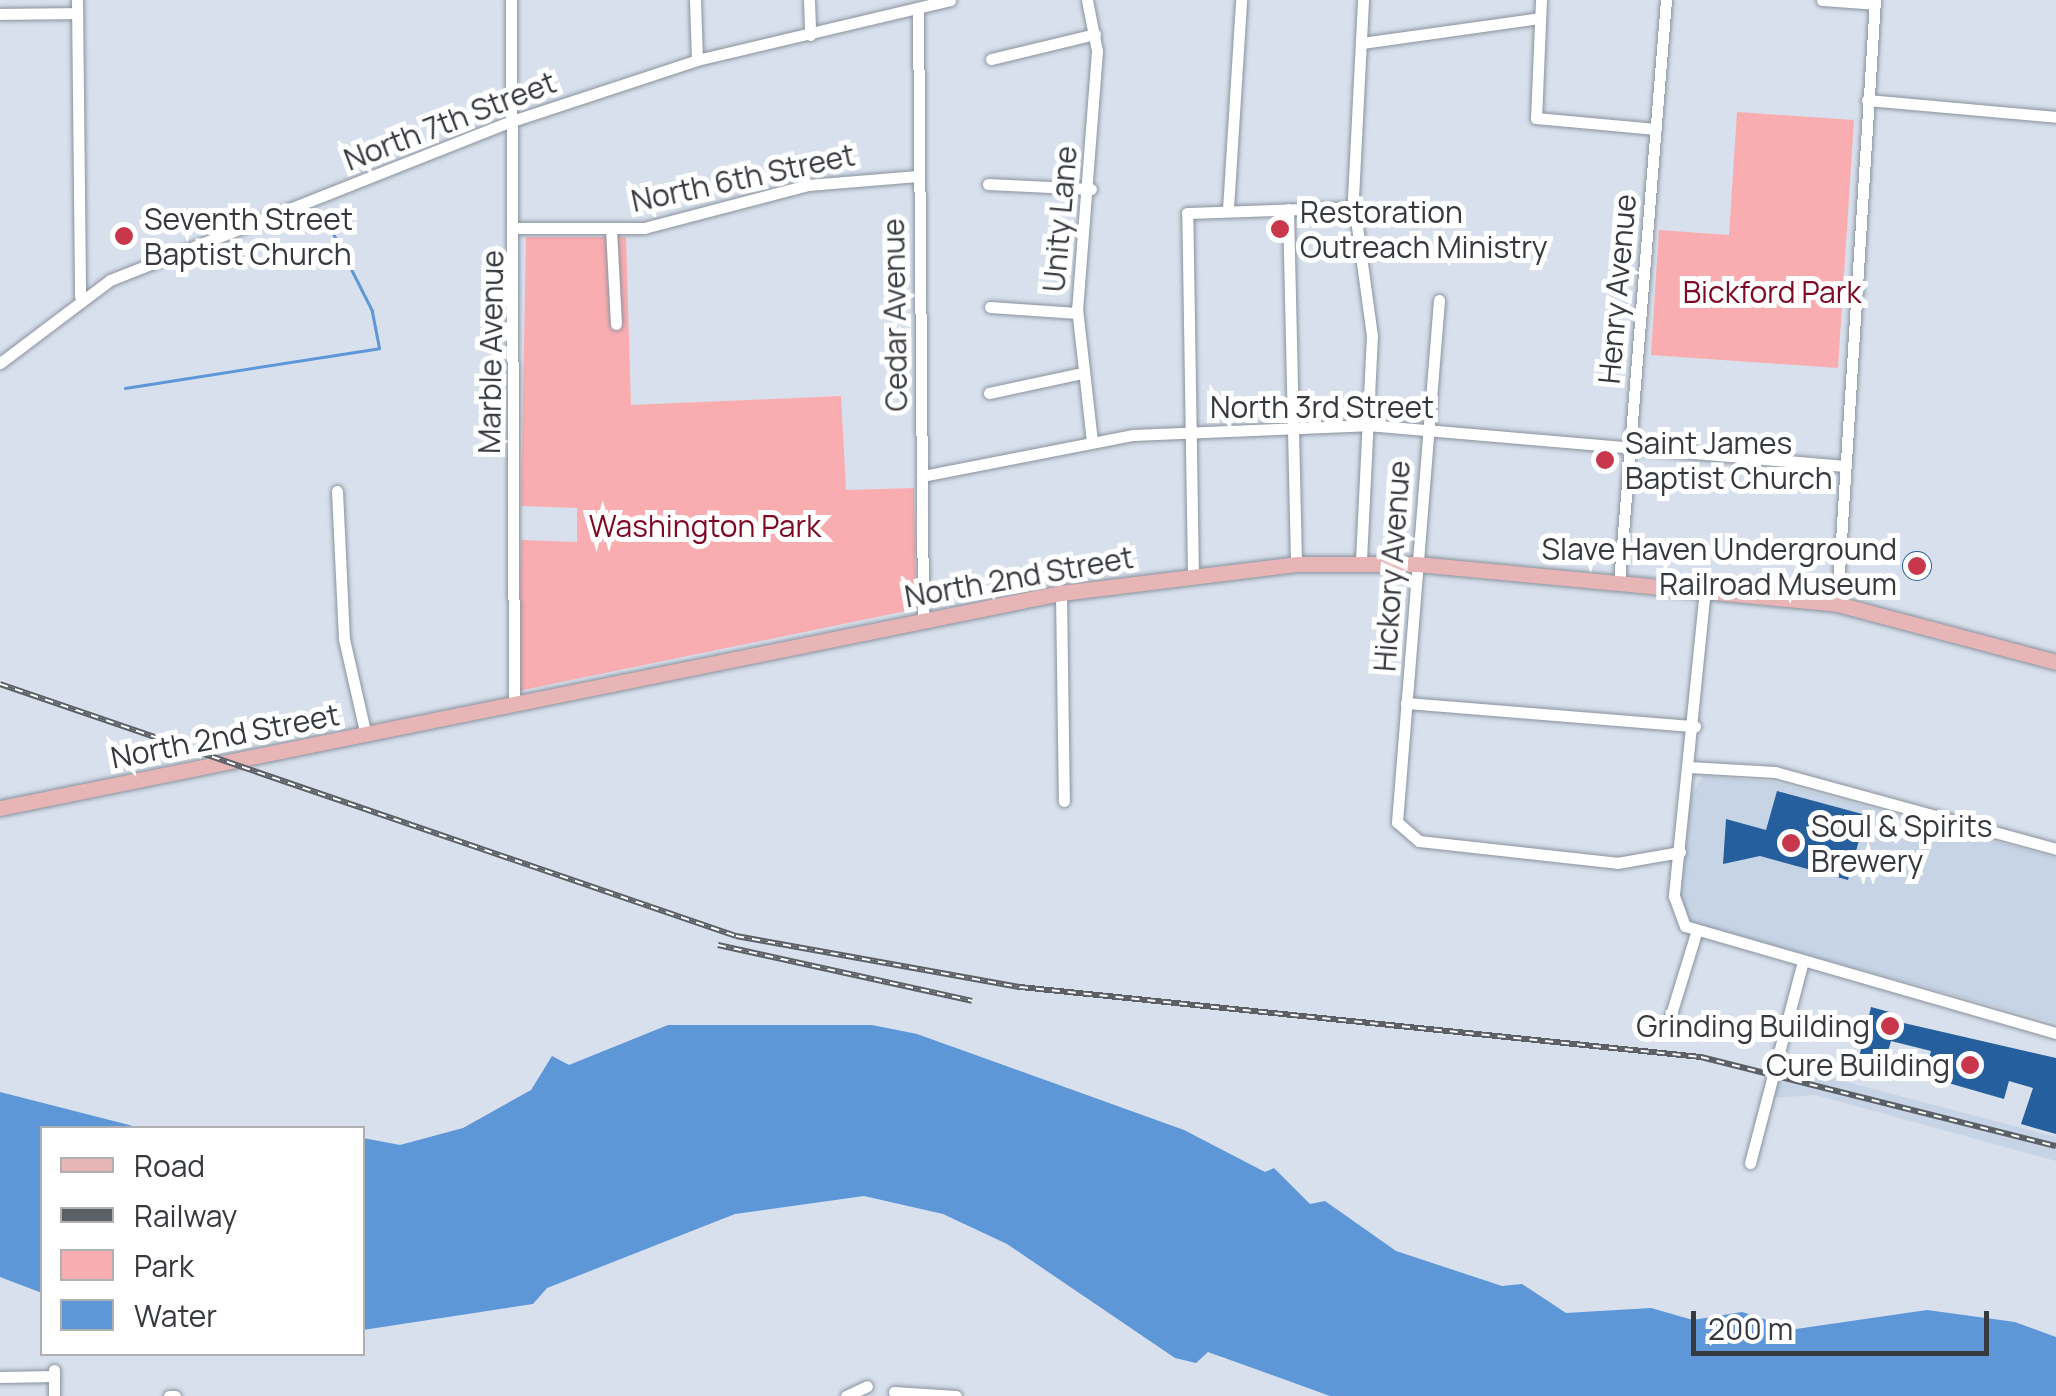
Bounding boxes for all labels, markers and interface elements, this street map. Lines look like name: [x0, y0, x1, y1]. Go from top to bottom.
street label: North 7th Street: [339, 64, 561, 178]
street label: North 6th Street: [628, 137, 858, 219]
street label: Unity Lane: [1036, 144, 1084, 294]
street label: Henry Avenue: [1591, 193, 1643, 385]
place label: Restoration Outreach Ministry: [1300, 194, 1548, 264]
place label: Seventh Street Baptist Church: [144, 201, 353, 272]
street label: Cedar Avenue: [875, 218, 915, 412]
marker: Restoration Outreach Ministry: [1269, 218, 1291, 240]
marker: Seventh Street Baptist Church: [113, 225, 135, 247]
street label: Marble Avenue: [471, 250, 511, 454]
park label: Bickford Park: [1683, 274, 1861, 310]
street label: North 3rd Street: [1210, 389, 1434, 425]
place label: Saint James Baptist Church: [1625, 425, 1833, 496]
marker: Saint James Baptist Church: [1594, 449, 1616, 471]
street label: Hickory Avenue: [1367, 459, 1417, 673]
park label: Washington Park: [589, 508, 821, 544]
place label: Slave Haven Underground Railroad Museum: [1541, 531, 1897, 602]
street label: North 2nd Street: [902, 539, 1136, 615]
marker: Slave Haven Underground Railroad Museum: [1906, 555, 1928, 577]
street label: North 2nd Street: [108, 696, 342, 776]
place label: Soul & Spirits Brewery: [1811, 808, 1992, 878]
marker: Soul & Spirits Brewery: [1780, 832, 1802, 854]
place label: Grinding Building: [1636, 1008, 1870, 1044]
marker: Grinding Building: [1879, 1015, 1901, 1037]
place label: Cure Building: [1766, 1047, 1950, 1083]
marker: Cure Building: [1959, 1054, 1981, 1076]
legend: [40, 1126, 365, 1356]
text: Road: [134, 1145, 205, 1186]
text: Railway: [134, 1195, 237, 1236]
text: Park: [134, 1245, 194, 1286]
scale bar: [1696, 1291, 1994, 1353]
text: Water: [134, 1295, 217, 1336]
text: 200 m: [1708, 1308, 1793, 1349]

